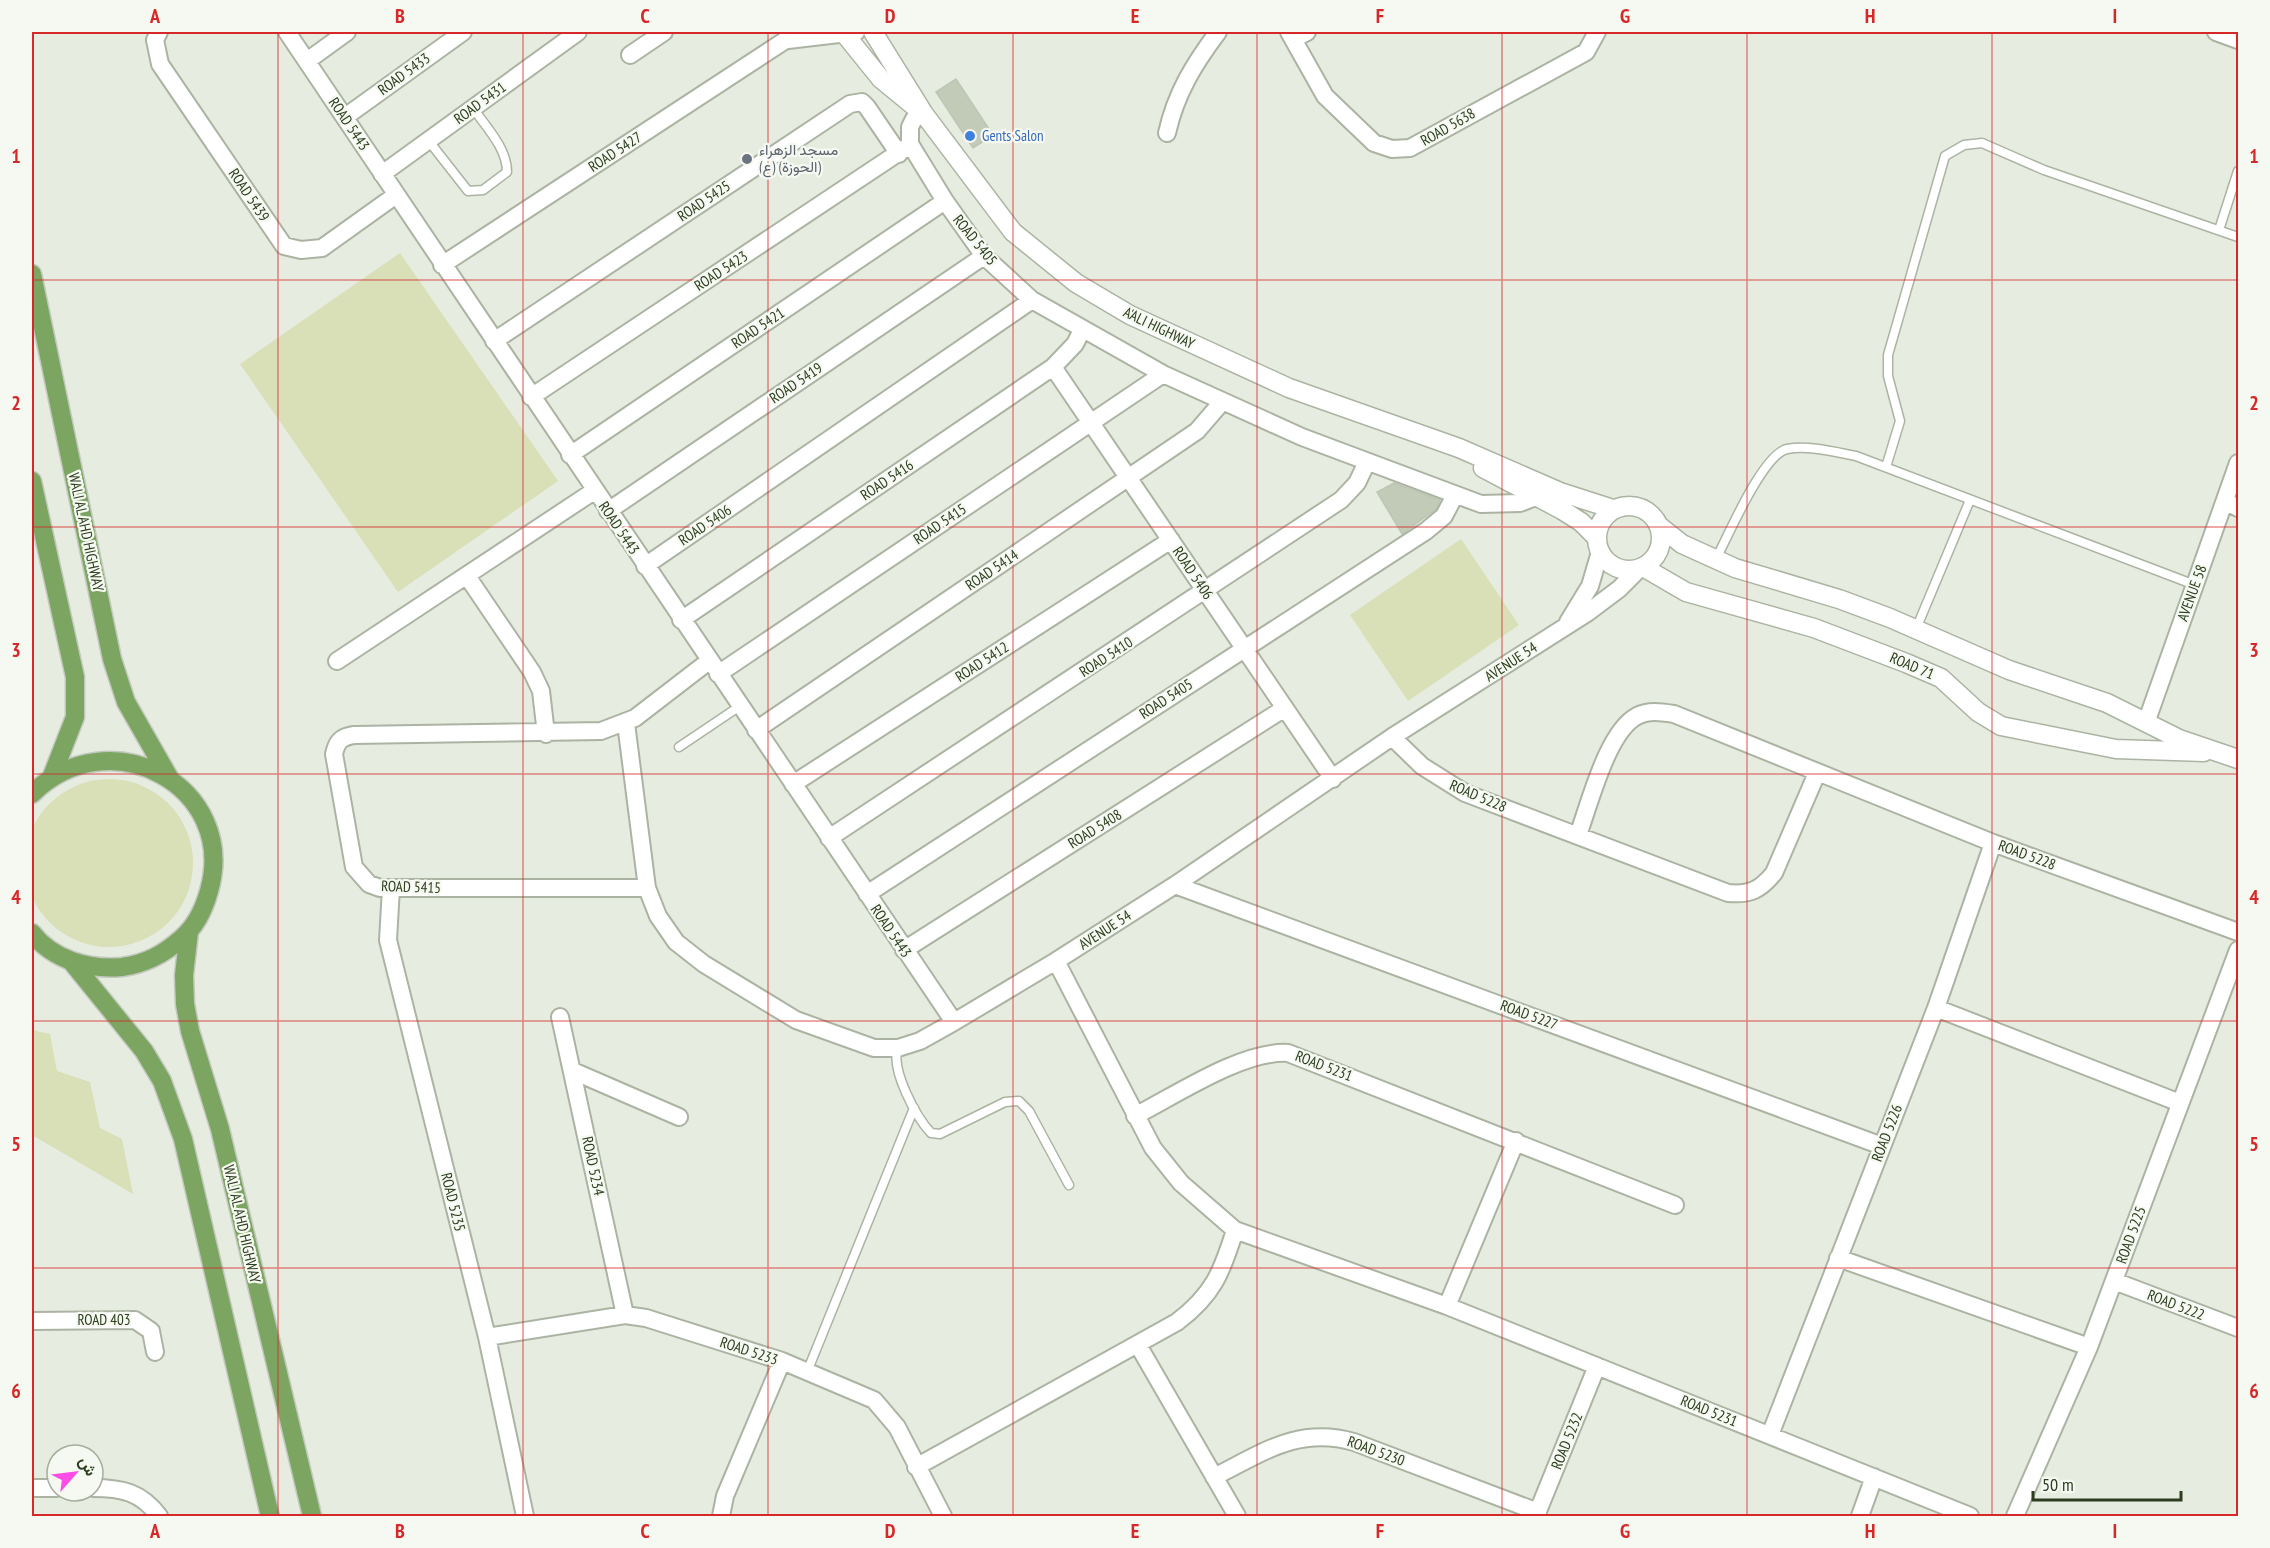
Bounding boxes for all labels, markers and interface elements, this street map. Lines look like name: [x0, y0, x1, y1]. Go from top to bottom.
text: A: [149, 3, 161, 29]
text: B: [395, 3, 405, 29]
text: C: [640, 3, 650, 29]
text: D: [885, 3, 896, 29]
text: E: [1131, 3, 1139, 29]
text: F: [1376, 3, 1384, 29]
text: G: [1620, 3, 1630, 29]
text: H: [1865, 3, 1875, 29]
text: I: [2113, 3, 2117, 29]
street label: ROAD 5433: [374, 48, 434, 99]
street label: ROAD 5431: [450, 77, 510, 128]
street label: ROAD 5443: [325, 94, 374, 154]
street label: ROAD 5638: [1417, 103, 1478, 150]
place label: Gents Salon: [982, 126, 1044, 145]
street label: ROAD 5427: [584, 127, 645, 176]
marker: Gents Salon: [963, 129, 977, 143]
place label: مسجد الزهراء (ع) (الحوزة): [759, 140, 838, 178]
text: 1: [11, 143, 21, 169]
text: 1: [2249, 143, 2259, 169]
marker: مسجد الزهراء (ع) (الحوزة): [740, 152, 754, 166]
street label: ROAD 5439: [225, 165, 274, 225]
street label: ROAD 5425: [674, 176, 734, 225]
street label: ROAD 5405: [949, 210, 1002, 269]
street label: ROAD 5423: [690, 246, 751, 295]
street label: A'ALI HIGHWAY: [1120, 302, 1198, 353]
street label: ROAD 5421: [728, 303, 788, 352]
street label: ROAD 5419: [766, 358, 826, 407]
text: 2: [11, 390, 21, 416]
text: 2: [2249, 390, 2259, 416]
street label: ROAD 5416: [857, 455, 917, 504]
street label: WALI AL AHD HIGHWAY: [65, 471, 108, 593]
street label: ROAD 5443: [595, 498, 644, 558]
street label: ROAD 5415: [910, 499, 970, 548]
street label: ROAD 5406: [675, 500, 735, 549]
street label: ROAD 5406: [1169, 543, 1218, 603]
street label: ROAD 5414: [962, 545, 1022, 594]
street label: AVENUE 58: [2173, 562, 2211, 624]
street label: ROAD 5410: [1075, 632, 1136, 681]
text: 3: [11, 637, 21, 663]
street label: ROAD 5412: [951, 637, 1012, 686]
street label: AVENUE 54: [1481, 637, 1541, 686]
text: 3: [2249, 637, 2259, 663]
street label: ROAD 71: [1887, 648, 1937, 683]
street label: ROAD 5405: [1135, 674, 1196, 723]
street label: ROAD 5228: [1447, 775, 1509, 816]
street label: ROAD 5408: [1064, 805, 1125, 852]
street label: ROAD 5228: [1996, 835, 2059, 874]
street label: ROAD 5415: [381, 876, 441, 897]
text: 4: [11, 884, 21, 910]
text: 4: [2249, 884, 2259, 910]
street label: ROAD 5443: [867, 901, 916, 961]
street label: AVENUE 54: [1075, 905, 1135, 954]
street label: ROAD 5227: [1498, 995, 1561, 1034]
street label: ROAD 5231: [1293, 1046, 1356, 1085]
street label: ROAD 5226: [1867, 1101, 1906, 1164]
text: 5: [11, 1131, 21, 1157]
text: 5: [2249, 1131, 2259, 1157]
street label: ROAD 5234: [578, 1135, 609, 1197]
street label: WALI AL AHD HIGHWAY: [220, 1163, 265, 1285]
street label: ROAD 5235: [437, 1171, 470, 1233]
street label: ROAD 5225: [2111, 1203, 2150, 1266]
street label: ROAD 5222: [2145, 1285, 2208, 1324]
street label: ROAD 403: [77, 1310, 131, 1329]
street label: ROAD 5233: [718, 1332, 781, 1369]
text: 6: [11, 1378, 21, 1404]
text: 6: [2249, 1378, 2259, 1404]
street label: ROAD 5231: [1678, 1391, 1740, 1431]
street label: ROAD 5232: [1547, 1410, 1587, 1472]
street label: ROAD 5230: [1345, 1431, 1408, 1470]
north arrow: [45, 1443, 105, 1503]
text: ش: [75, 1453, 102, 1479]
scale bar: [2033, 1464, 2182, 1502]
text: 50 m: [2042, 1473, 2074, 1496]
text: A: [149, 1518, 161, 1544]
text: B: [395, 1518, 405, 1544]
text: C: [640, 1518, 650, 1544]
text: D: [885, 1518, 896, 1544]
text: E: [1131, 1518, 1139, 1544]
text: F: [1376, 1518, 1384, 1544]
text: G: [1620, 1518, 1630, 1544]
text: H: [1865, 1518, 1875, 1544]
text: I: [2113, 1518, 2117, 1544]

